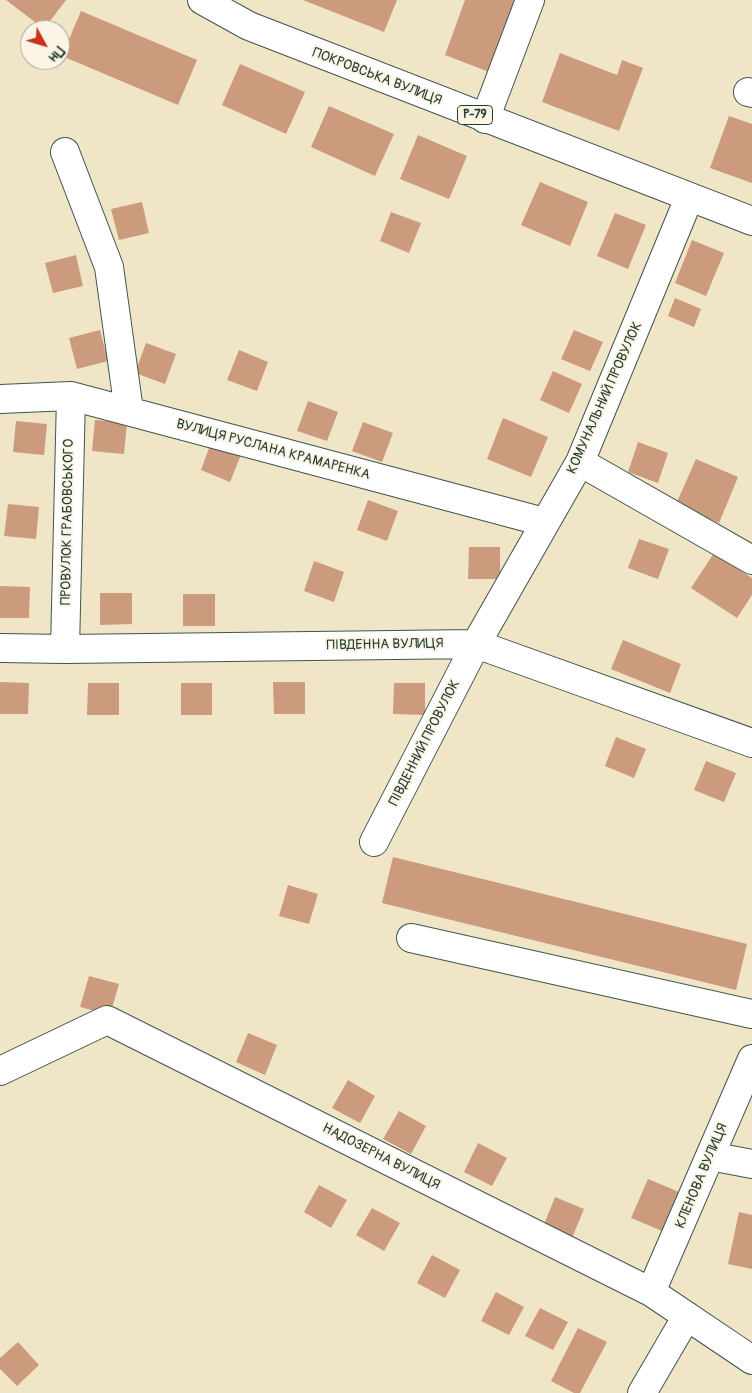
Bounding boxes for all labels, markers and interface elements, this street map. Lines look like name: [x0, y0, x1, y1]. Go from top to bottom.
north arrow: [20, 20, 70, 70]
text: Пн: [45, 43, 68, 65]
street label: ПОКРОВСЬКА ВУЛИЦЯ: [310, 45, 444, 109]
road number: Р-79: [458, 106, 492, 124]
street label: КОМУНАЛЬНИЙ ПРОВУЛОК: [564, 319, 646, 477]
street label: ВУЛИЦЯ РУСЛАНА КРАМАРЕНКА: [174, 416, 372, 484]
street label: ПРОВУЛОК ГРАБОВСЬКОГО: [58, 439, 78, 605]
street label: ПІВДЕННА ВУЛИЦЯ: [326, 636, 444, 654]
street label: ПІВДЕННИЙ ПРОВУЛОК: [386, 677, 464, 809]
street label: НАДОЗЕРНА ВУЛИЦЯ: [319, 1120, 443, 1194]
street label: КЛЕНОВА ВУЛИЦЯ: [672, 1121, 732, 1231]

